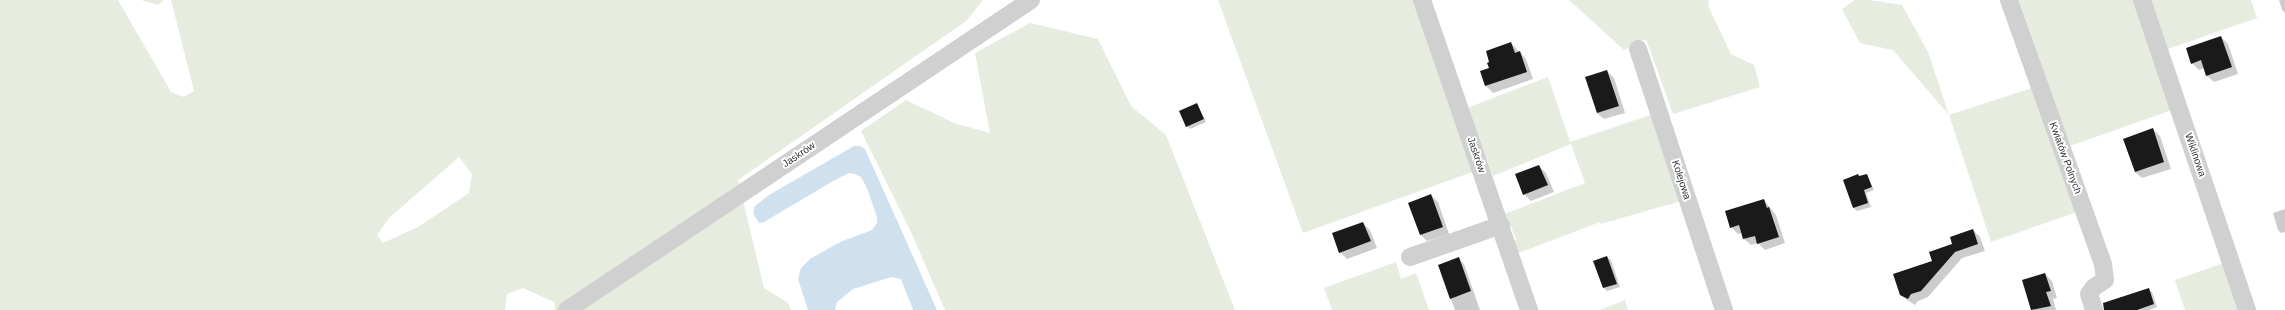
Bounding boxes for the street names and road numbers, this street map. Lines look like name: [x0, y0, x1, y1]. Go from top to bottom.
street label: Kwiatów Polnych: [2046, 120, 2084, 196]
street label: Wiklinowa: [2182, 132, 2208, 178]
street label: Jaskrów: [1464, 136, 1488, 174]
street label: Jaskrów: [780, 140, 818, 170]
street label: Kolejowa: [1669, 159, 1693, 201]

